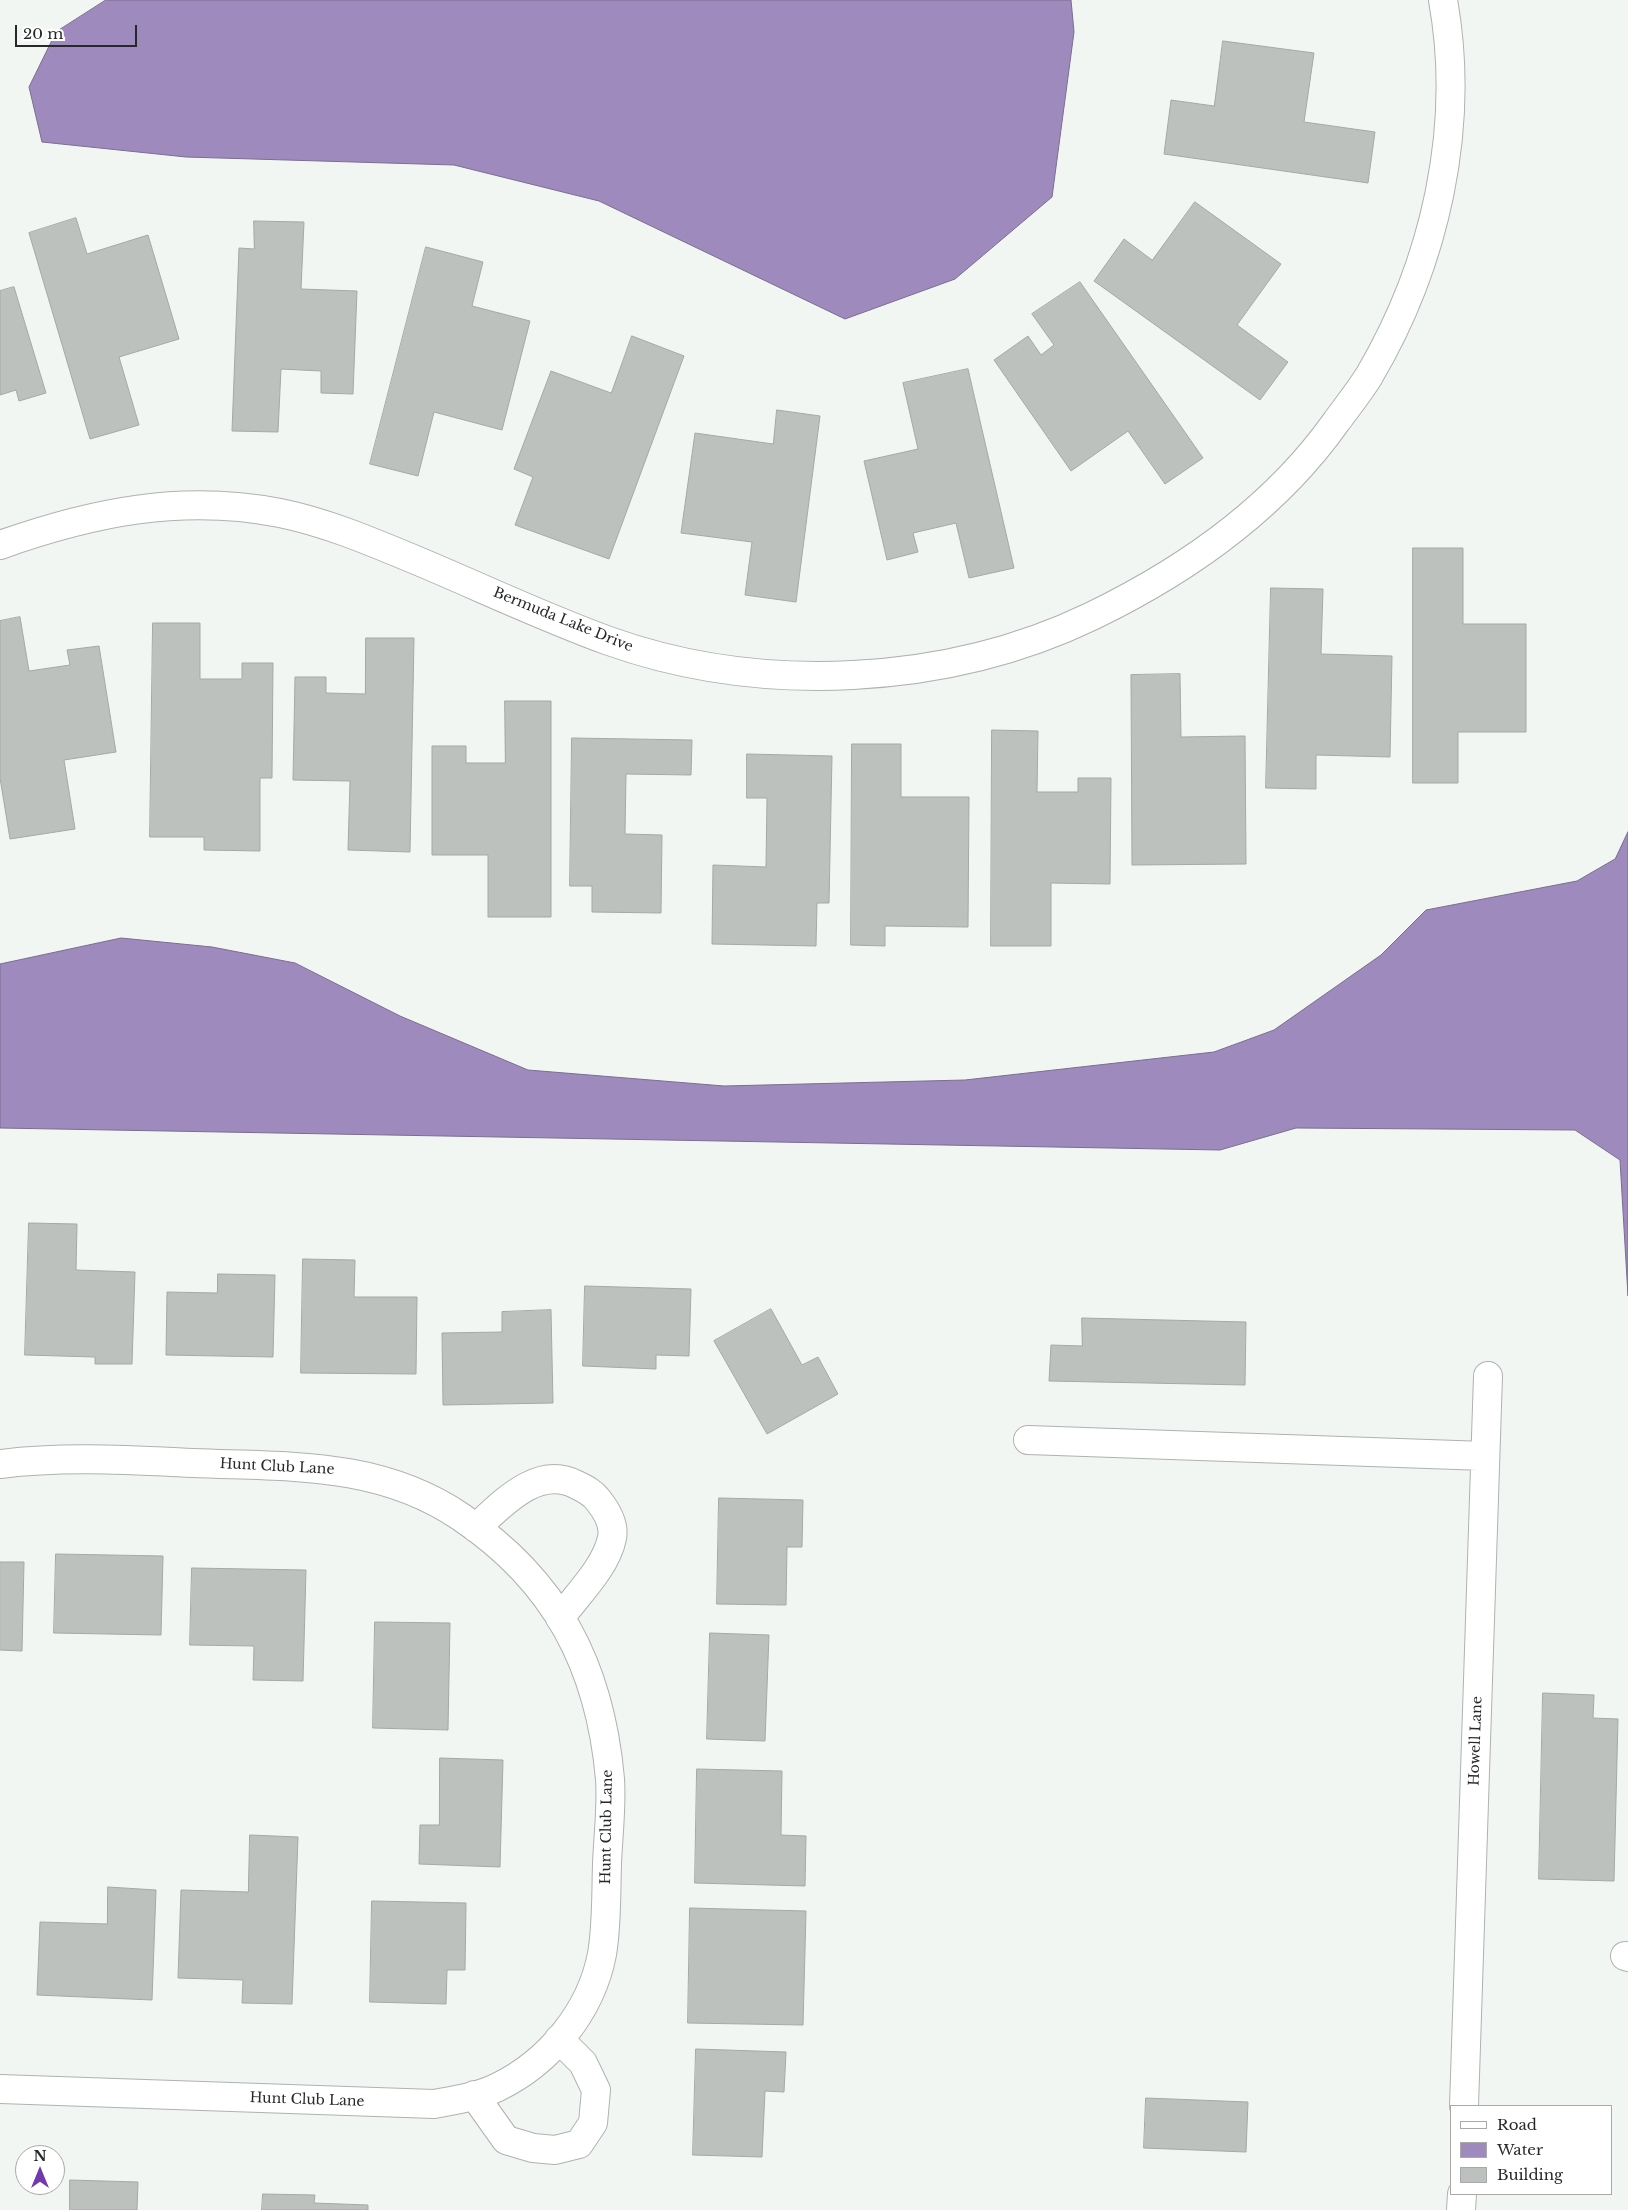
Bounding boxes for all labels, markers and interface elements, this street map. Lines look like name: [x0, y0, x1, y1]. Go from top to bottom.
scale bar: [18, 15, 140, 47]
text: 20 m: [23, 24, 63, 43]
street label: Bermuda Lake Drive: [491, 584, 635, 656]
street label: Hunt Club Lane: [219, 1456, 335, 1478]
street label: Howell Lane: [1466, 1696, 1486, 1786]
street label: Hunt Club Lane: [598, 1769, 616, 1885]
street label: Hunt Club Lane: [249, 2090, 365, 2110]
legend: [1450, 2105, 1613, 2195]
text: Road: [1497, 2115, 1537, 2134]
text: Water: [1497, 2140, 1543, 2159]
north arrow: [15, 2145, 65, 2195]
text: N: [33, 2147, 47, 2165]
text: Building: [1497, 2165, 1563, 2184]

